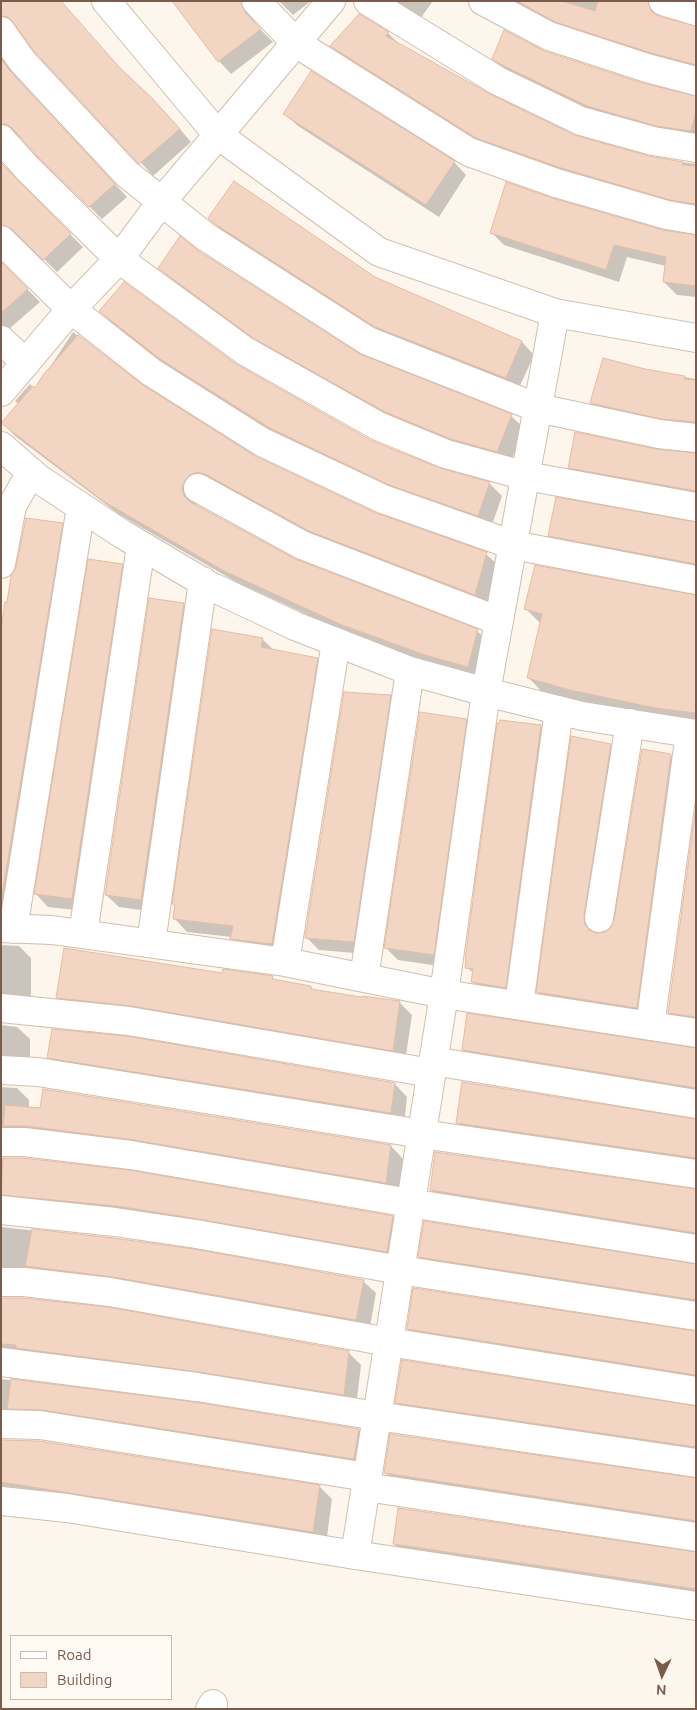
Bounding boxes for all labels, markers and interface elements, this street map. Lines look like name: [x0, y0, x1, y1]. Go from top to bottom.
legend: [10, 1635, 172, 1700]
text: Road: [57, 1646, 92, 1663]
north arrow: [637, 1650, 687, 1700]
text: Building: [57, 1671, 112, 1688]
text: N: [656, 1682, 667, 1698]

